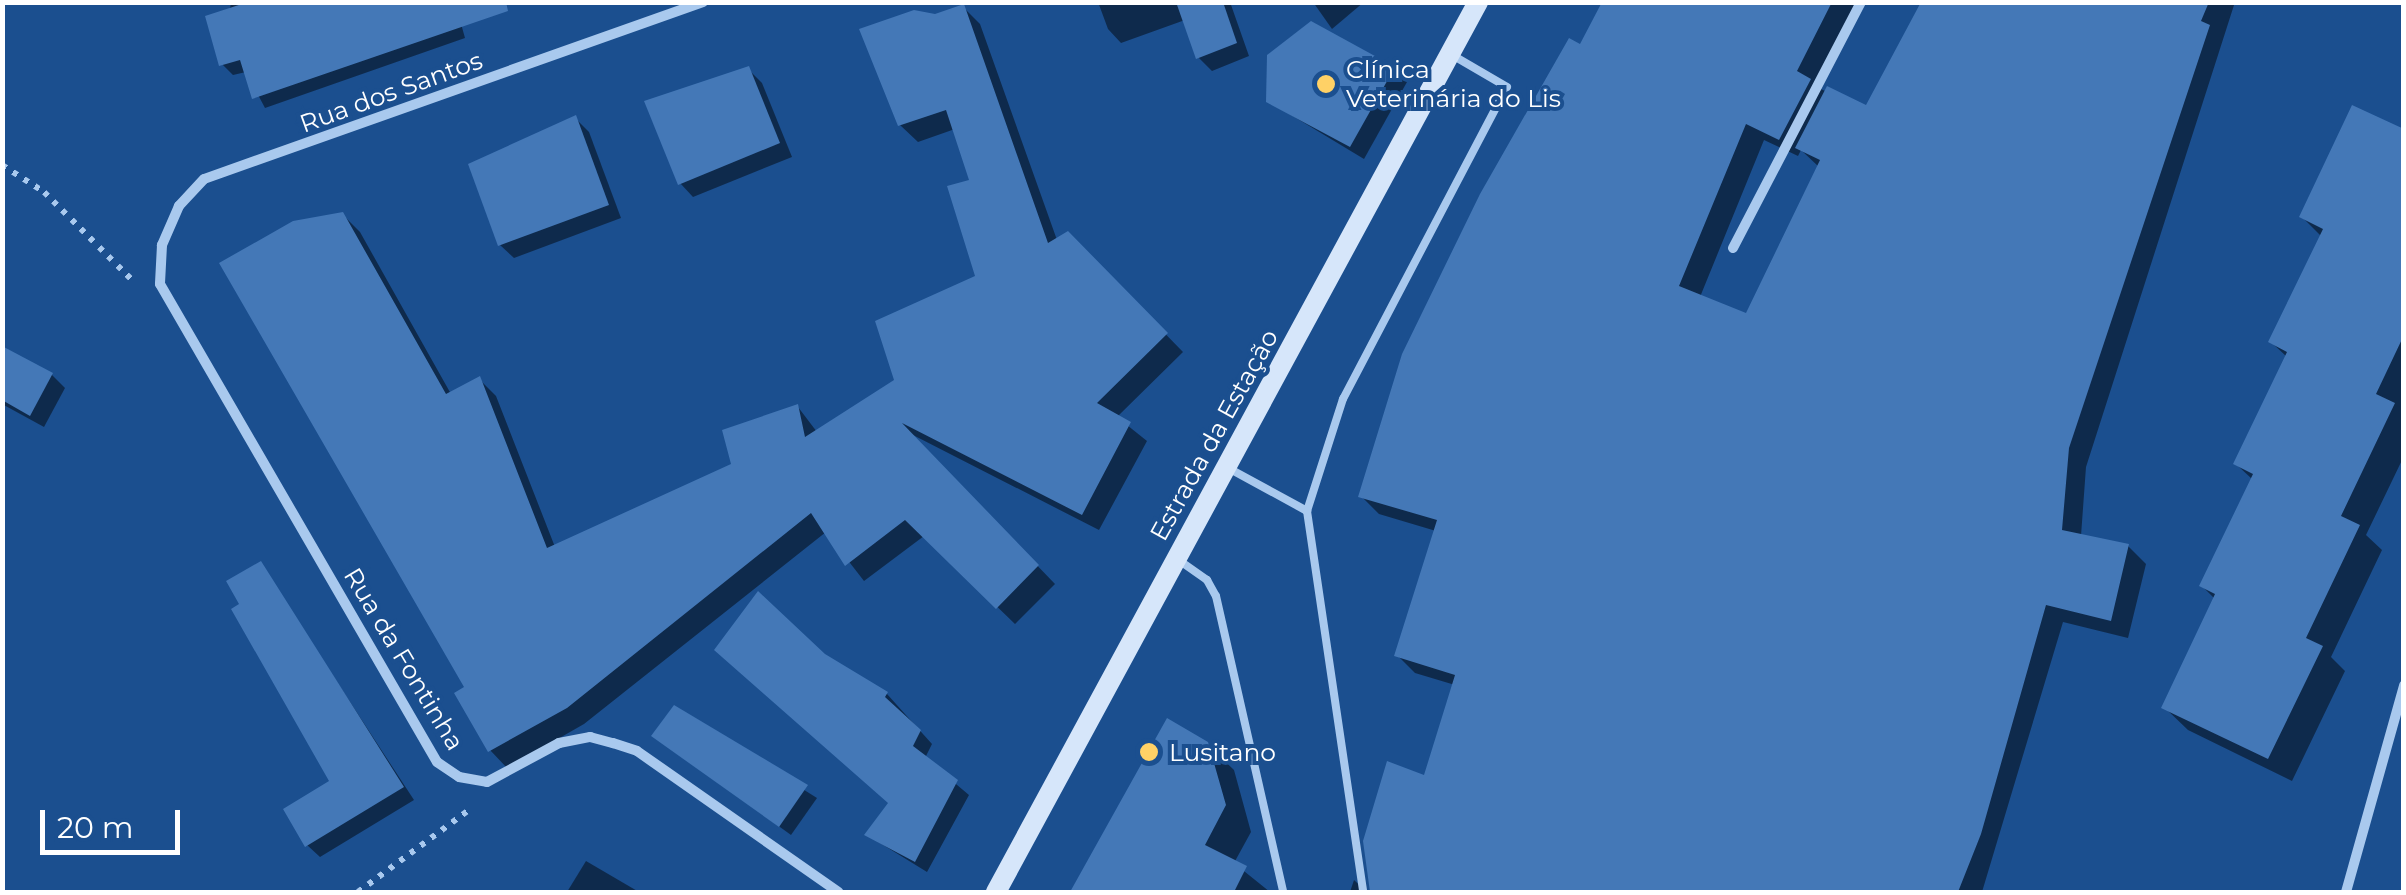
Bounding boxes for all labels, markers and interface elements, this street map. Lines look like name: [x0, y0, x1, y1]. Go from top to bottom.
street label: Rua dos Santos: [296, 45, 486, 139]
place label: Clínica Veterinária do Lis: [1346, 55, 1561, 114]
marker: Clínica Veterinária do Lis: [1315, 73, 1337, 95]
street label: Estrada da Estação: [1143, 324, 1285, 546]
street label: Rua da Fontinha: [338, 562, 470, 756]
place label: Lusitano: [1169, 737, 1276, 767]
marker: Lusitano: [1138, 741, 1160, 763]
scale bar: [45, 790, 185, 852]
text: 20 m: [57, 809, 134, 846]

